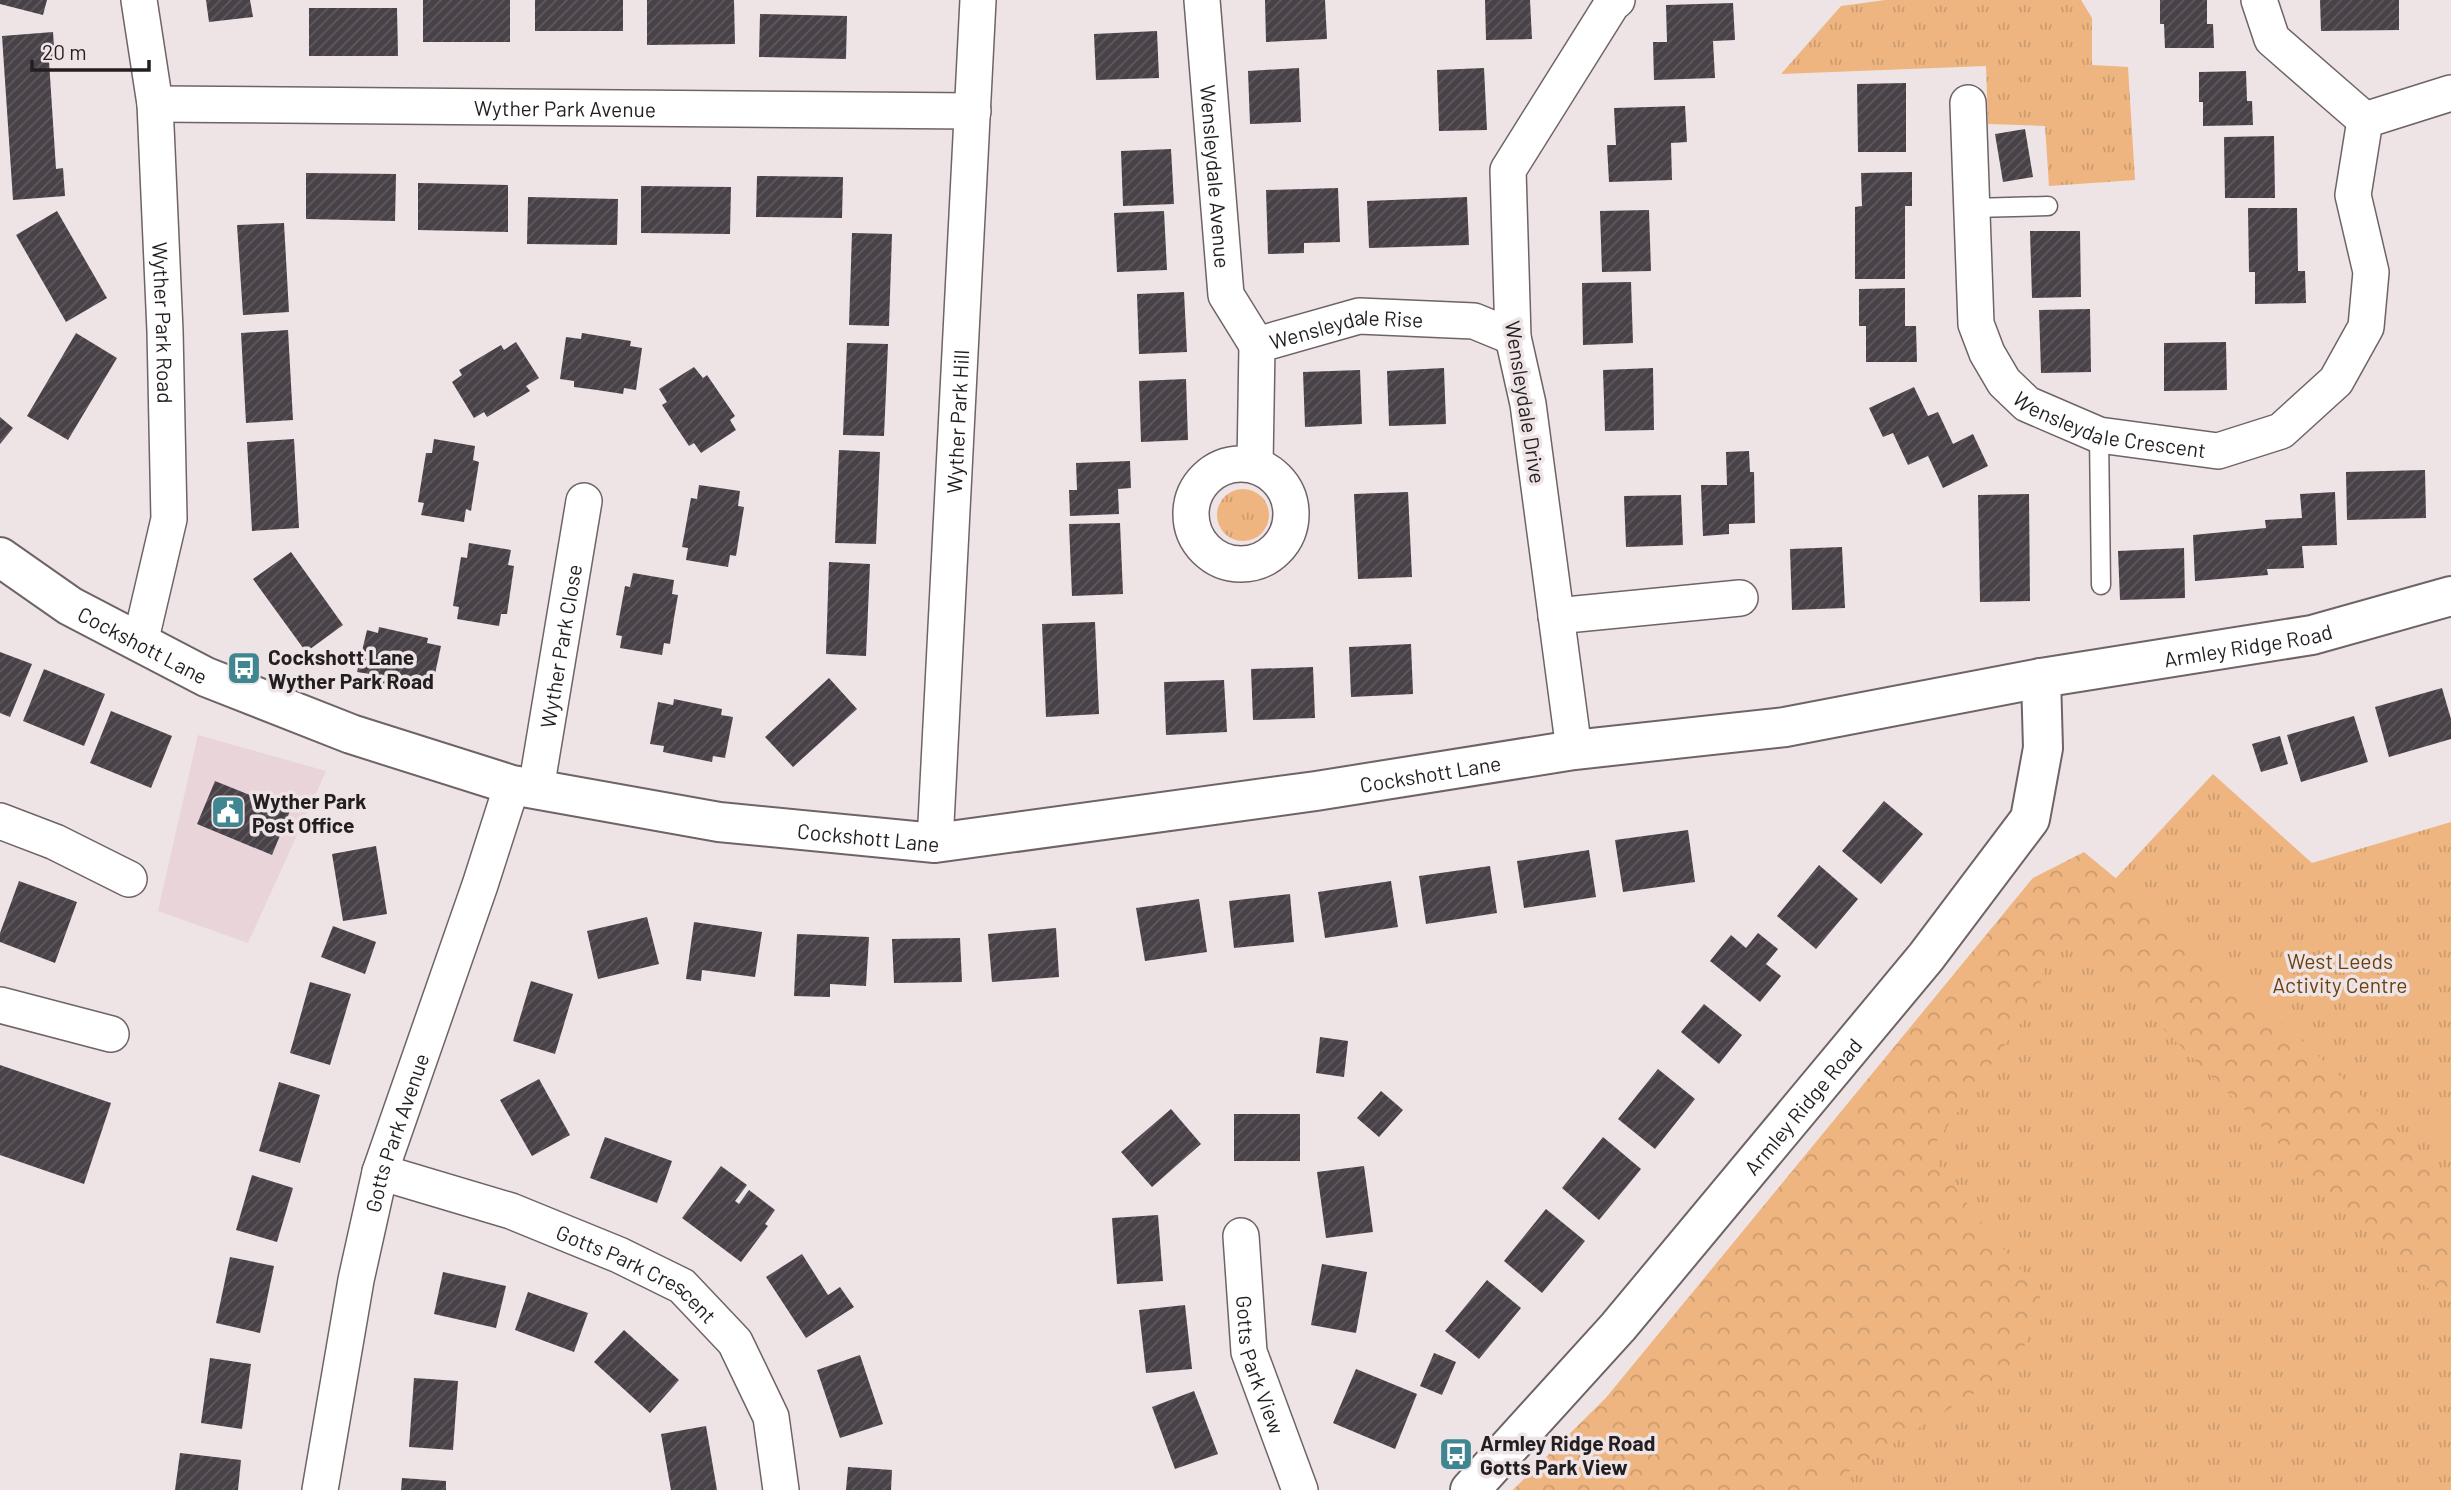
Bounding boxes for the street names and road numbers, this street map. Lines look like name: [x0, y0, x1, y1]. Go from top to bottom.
street label: Wensleydale Avenue: [1196, 84, 1236, 269]
street label: Wyther Park Avenue: [474, 94, 656, 121]
street label: Wyther Park Road: [149, 241, 179, 404]
street label: Wensleydale Rise: [1266, 303, 1424, 353]
street label: Wensleydale Drive: [1501, 319, 1551, 485]
street label: Wyther Park Hill: [940, 349, 973, 494]
street label: Wensleydale Crescent: [2009, 386, 2208, 462]
street label: Wyther Park Close: [534, 562, 586, 730]
street label: Cockshott Lane: [74, 600, 212, 688]
street label: Armley Ridge Road: [2162, 618, 2335, 671]
street label: Cockshott Lane: [1358, 749, 1503, 796]
street label: Cockshott Lane: [796, 817, 941, 856]
street label: Armley Ridge Road: [1738, 1032, 1866, 1179]
street label: Gotts Park Avenue: [359, 1050, 433, 1214]
street label: Gotts Park Crescent: [553, 1218, 722, 1328]
street label: Gotts Park View: [1233, 1294, 1291, 1437]

